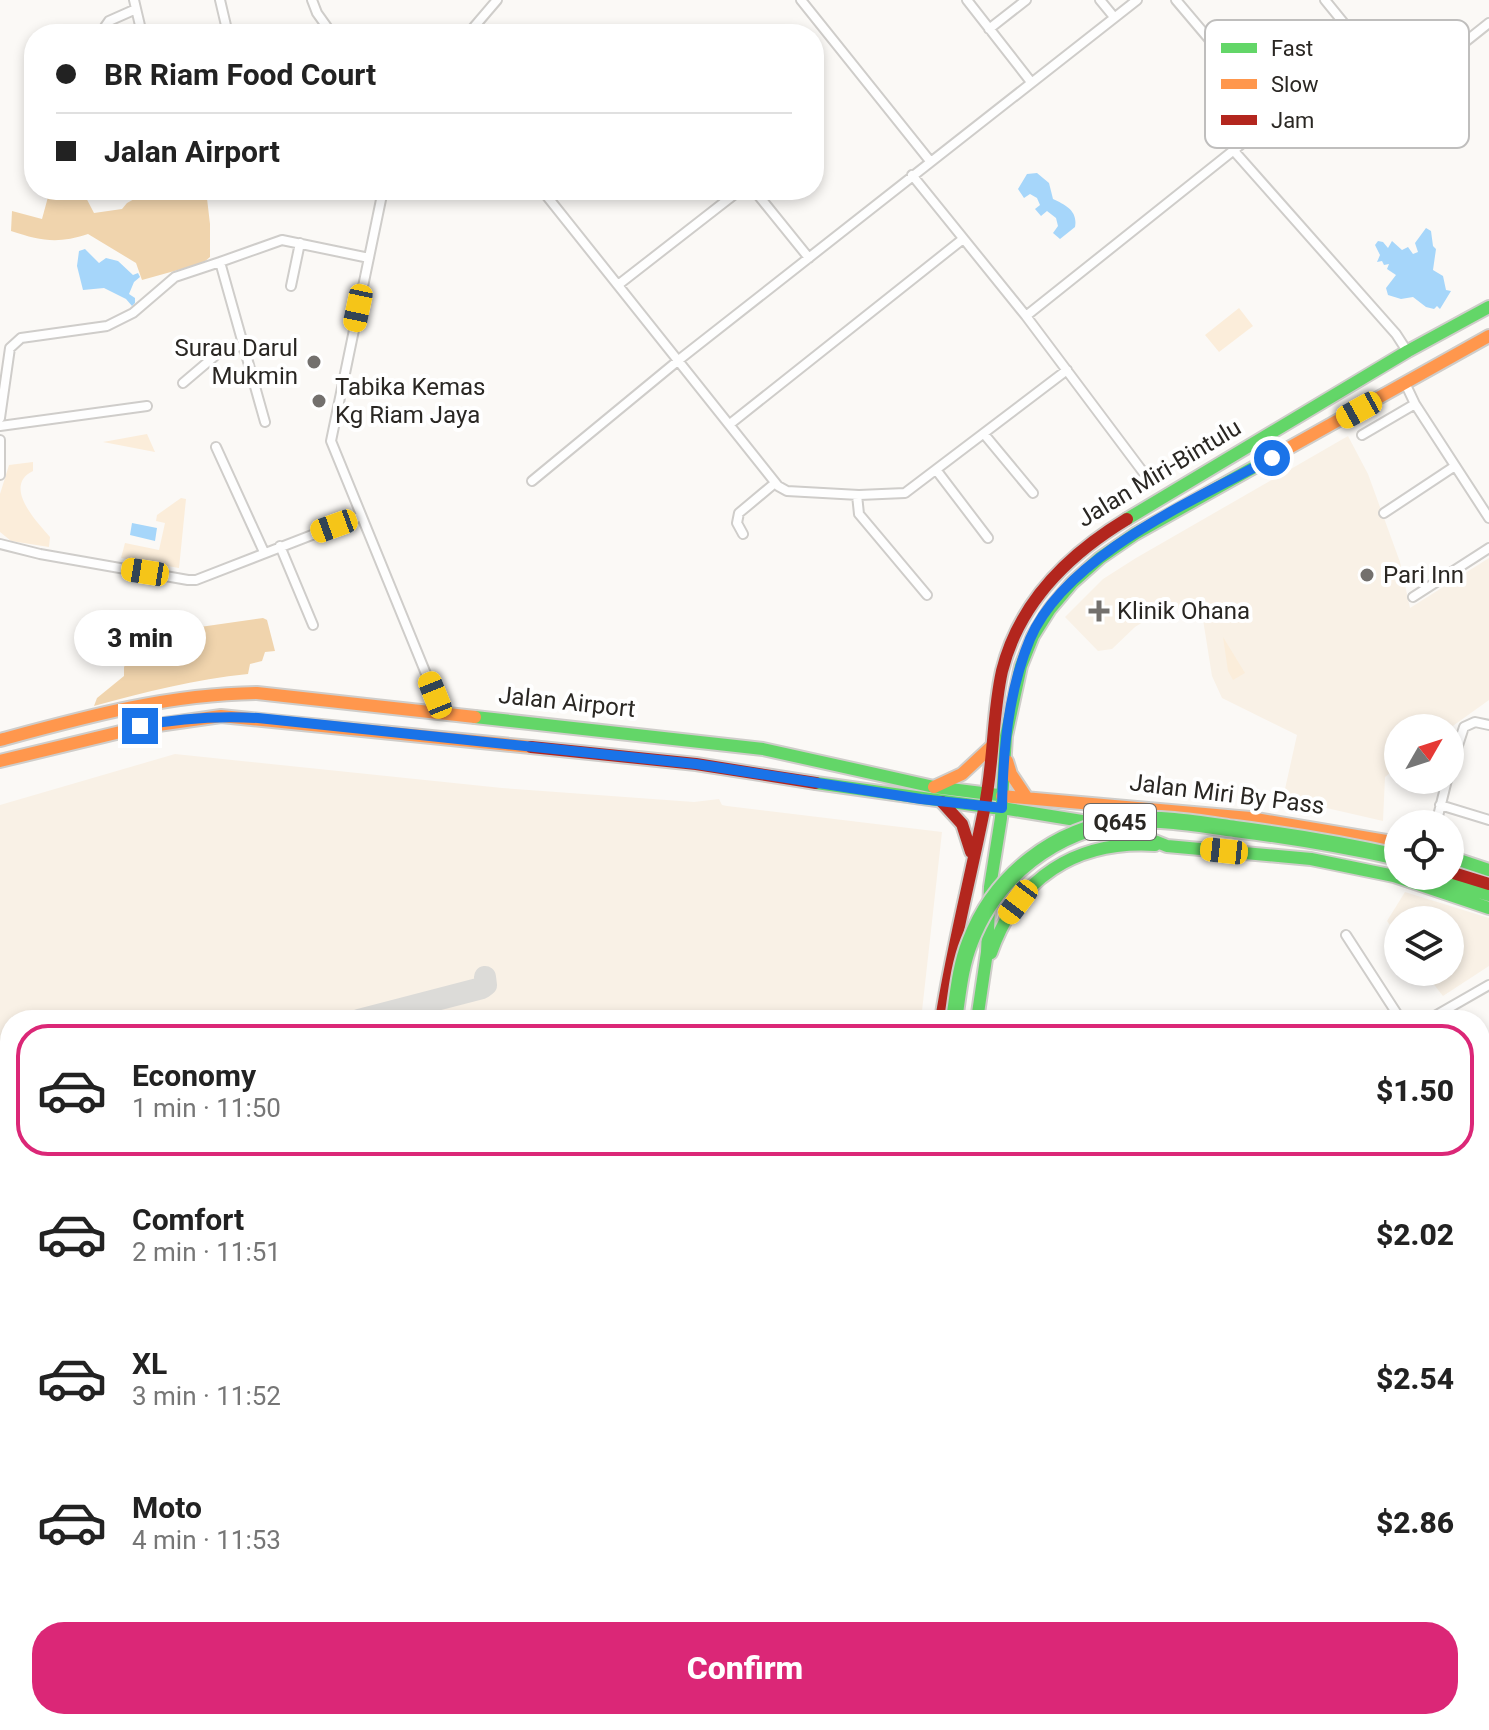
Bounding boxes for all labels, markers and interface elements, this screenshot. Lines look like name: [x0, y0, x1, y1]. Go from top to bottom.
legend: [1205, 20, 1469, 148]
text: Fast: [1271, 36, 1313, 61]
text: BR Riam Food Court: [104, 57, 376, 92]
text: Slow: [1271, 72, 1319, 97]
text: Jam: [1271, 108, 1314, 133]
text: Jalan Airport: [104, 134, 280, 169]
car: [341, 282, 375, 334]
place label: Surau Darul Mukmin: [175, 334, 298, 390]
marker: Surau Darul Mukmin: [305, 353, 323, 371]
place label: Tabika Kemas Kg Riam Jaya: [335, 373, 486, 429]
car: [1332, 388, 1386, 432]
marker: Tabika Kemas Kg Riam Jaya: [310, 392, 328, 410]
street label: Jalan Miri-Bintulu: [1072, 413, 1246, 533]
route start: [1254, 440, 1290, 476]
car: [307, 507, 361, 545]
car: [119, 556, 171, 588]
place label: Pari Inn: [1383, 561, 1464, 589]
marker: Pari Inn: [1358, 566, 1376, 584]
place label: Klinik Ohana: [1117, 597, 1250, 625]
marker: Klinik Ohana: [1088, 600, 1110, 622]
callout: 3 min: [74, 610, 206, 666]
text: 3 min: [107, 623, 173, 653]
car: [415, 668, 455, 722]
street label: Jalan Airport: [497, 681, 637, 723]
route end: [122, 708, 158, 744]
north arrow: [1384, 714, 1464, 794]
map controls: [1384, 714, 1464, 986]
street label: Jalan Miri By Pass: [1128, 768, 1326, 820]
road number: Q645: [1084, 804, 1156, 840]
button: locate: [1384, 810, 1464, 890]
car: [1199, 837, 1249, 865]
car: [994, 876, 1042, 928]
button: layers: [1384, 906, 1464, 986]
icon: car: [36, 1054, 108, 1126]
text: Economy: [132, 1058, 256, 1093]
text: $1.50: [1376, 1073, 1454, 1108]
text: 1 min · 11:50: [132, 1093, 281, 1123]
icon: car: [36, 1198, 108, 1270]
text: Comfort: [132, 1202, 244, 1237]
text: $2.02: [1376, 1217, 1454, 1252]
text: 2 min · 11:51: [132, 1237, 281, 1267]
icon: car: [36, 1342, 108, 1414]
text: XL: [132, 1346, 167, 1381]
text: $2.54: [1376, 1361, 1454, 1396]
text: 3 min · 11:52: [132, 1381, 281, 1411]
icon: car: [36, 1486, 108, 1558]
text: Moto: [132, 1490, 202, 1525]
text: $2.86: [1376, 1505, 1454, 1540]
text: 4 min · 11:53: [132, 1525, 281, 1555]
button: Confirm: [32, 1622, 1458, 1714]

